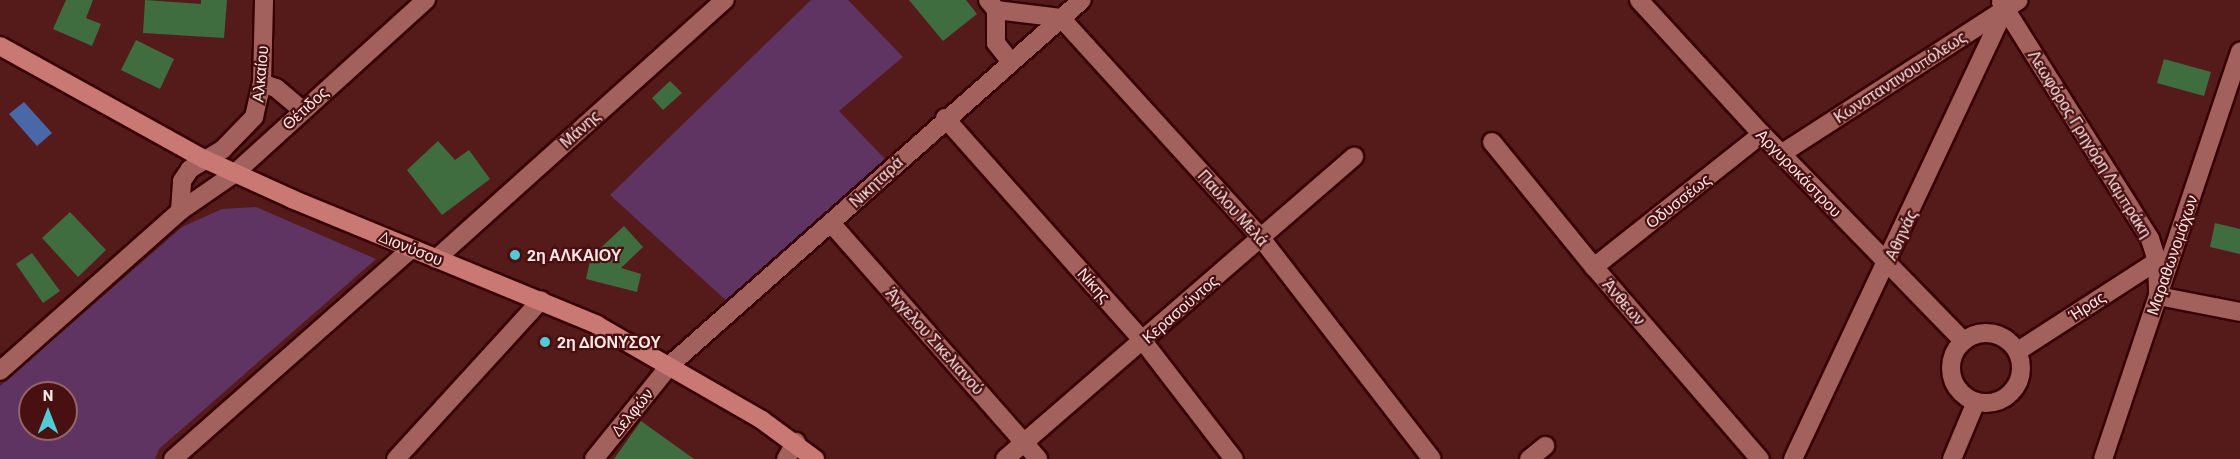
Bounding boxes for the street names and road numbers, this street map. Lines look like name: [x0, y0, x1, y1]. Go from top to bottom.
street label: Κωνσταντινουπόλεως: [1830, 27, 1970, 127]
street label: Αλκαίου: [248, 45, 272, 103]
street label: Λεωφόρος Γρηγόρη Λαμπράκη: [2024, 47, 2156, 241]
street label: Θέτιδος: [278, 82, 332, 134]
street label: Μάνης: [556, 106, 604, 152]
street label: Αργυροκάστρου: [1752, 125, 1846, 221]
street label: Νικηταρά: [845, 153, 907, 211]
street label: Παύλου Μελά: [1194, 166, 1272, 250]
street label: Οδυσσέως: [1642, 170, 1714, 232]
street label: Μαραθωνομάχων: [2142, 192, 2202, 318]
street label: Αθηνάς: [1881, 207, 1921, 263]
street label: Διονύσου: [376, 227, 446, 269]
street label: Νίκης: [1074, 264, 1114, 306]
street label: Κερασούντος: [1138, 271, 1222, 347]
street label: Άνθεων: [1599, 275, 1649, 329]
street label: Άγγελου Σικελιανού: [882, 284, 988, 398]
street label: Ήρας: [2065, 287, 2109, 325]
street label: Δελφών: [607, 384, 657, 440]

